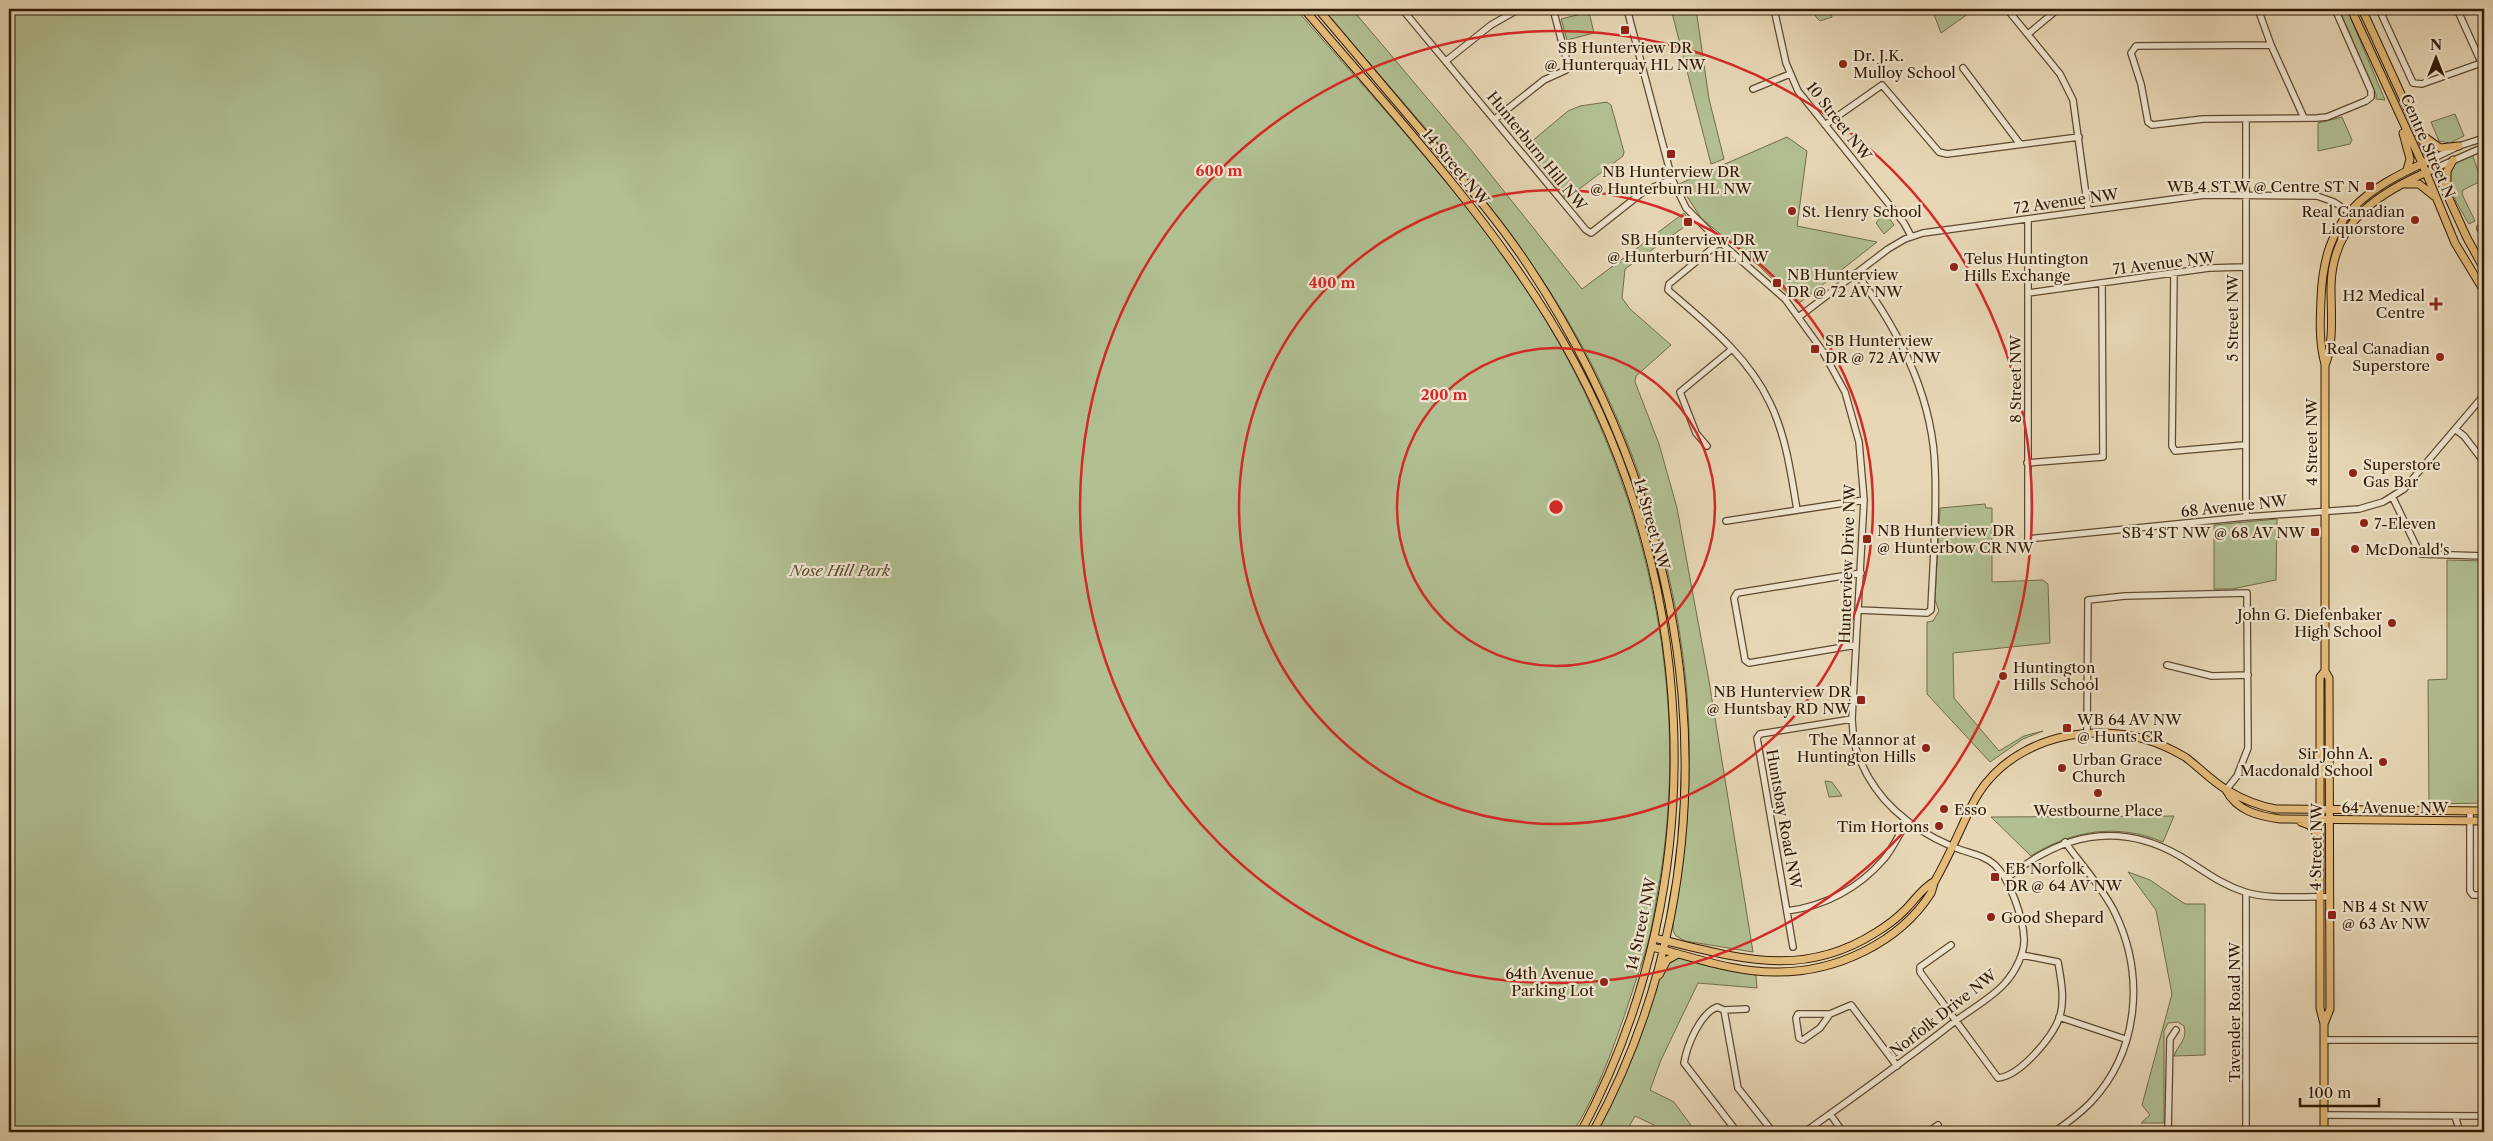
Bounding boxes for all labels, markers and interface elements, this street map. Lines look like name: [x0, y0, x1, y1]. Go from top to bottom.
marker: SB Hunterview DR @ Hunterquay HL NW: [1619, 24, 1631, 36]
north arrow: [2410, 32, 2460, 82]
text: N: [2430, 36, 2442, 54]
place label: SB Hunterview DR @ Hunterquay HL NW: [1545, 38, 1706, 74]
place label: Dr. J.K. Mulloy School: [1853, 46, 1956, 82]
marker: Dr. J.K. Mulloy School: [1837, 58, 1849, 70]
street label: 10 Street NW: [1802, 78, 1876, 165]
street label: Hunterburn Hill NW: [1483, 87, 1591, 215]
street label: Centre Street N: [2397, 91, 2459, 201]
street label: 14 Street NW: [1418, 125, 1494, 210]
marker: NB Hunterview DR @ Hunterburn HL NW: [1665, 148, 1677, 160]
text: 600 m: [1196, 161, 1242, 180]
place label: NB Hunterview DR @ Hunterburn HL NW: [1590, 162, 1752, 198]
place label: WB 4 ST W @ Centre ST N: [2166, 177, 2360, 196]
marker: WB 4 ST W @ Centre ST N: [2364, 180, 2376, 192]
street label: 72 Avenue NW: [2012, 184, 2120, 218]
place label: St. Henry School: [1802, 202, 1922, 221]
place label: Real Canadian Liquorstore: [2302, 202, 2406, 238]
marker: St. Henry School: [1786, 205, 1798, 217]
marker: Real Canadian Liquorstore: [2409, 214, 2421, 226]
marker: SB Hunterview DR @ Hunterburn HL NW: [1682, 216, 1694, 228]
place label: SB Hunterview DR @ Hunterburn HL NW: [1607, 230, 1769, 266]
street label: 71 Avenue NW: [2112, 247, 2217, 279]
place label: Telus Huntington Hills Exchange: [1964, 249, 2089, 285]
marker: Telus Huntington Hills Exchange: [1948, 261, 1960, 273]
place label: NB Hunterview DR @ 72 AV NW: [1787, 265, 1903, 301]
text: 400 m: [1309, 273, 1355, 292]
street label: 5 Street NW: [2223, 274, 2242, 362]
marker: NB Hunterview DR @ 72 AV NW: [1771, 277, 1783, 289]
place label: H2 Medical Centre: [2342, 286, 2426, 322]
marker: H2 Medical Centre: [2429, 297, 2443, 311]
place label: SB Hunterview DR @ 72 AV NW: [1825, 331, 1941, 367]
street label: 8 Street NW: [2006, 334, 2025, 423]
place label: Real Canadian Superstore: [2327, 339, 2431, 375]
marker: SB Hunterview DR @ 72 AV NW: [1809, 343, 1821, 355]
marker: Real Canadian Superstore: [2434, 351, 2446, 363]
text: 200 m: [1421, 385, 1467, 404]
street label: 4 Street NW: [2302, 397, 2321, 486]
place label: Superstore Gas Bar: [2363, 455, 2441, 491]
marker: Superstore Gas Bar: [2347, 467, 2359, 479]
street label: 14 Street NW: [1630, 476, 1674, 572]
street label: Hunterview Drive NW: [1835, 483, 1859, 644]
street label: 68 Avenue NW: [2180, 491, 2289, 521]
centre of rings: [1547, 498, 1565, 516]
place label: 7-Eleven: [2374, 514, 2437, 533]
marker: 7-Eleven: [2358, 517, 2370, 529]
place label: NB Hunterview DR @ Hunterbow CR NW: [1877, 521, 2034, 557]
place label: SB 4 ST NW @ 68 AV NW: [2122, 523, 2306, 542]
marker: SB 4 ST NW @ 68 AV NW: [2309, 526, 2321, 538]
marker: NB Hunterview DR @ Hunterbow CR NW: [1861, 533, 1873, 545]
place label: McDonald's: [2365, 540, 2450, 559]
marker: McDonald's: [2349, 543, 2361, 555]
park label: Nose Hill Park: [789, 561, 890, 580]
place label: John G. Diefenbaker High School: [2235, 605, 2383, 641]
marker: John G. Diefenbaker High School: [2386, 617, 2398, 629]
place label: Huntington Hills School: [2013, 658, 2099, 694]
marker: Huntington Hills School: [1997, 670, 2009, 682]
place label: NB Hunterview DR @ Huntsbay RD NW: [1706, 682, 1852, 718]
marker: NB Hunterview DR @ Huntsbay RD NW: [1855, 694, 1867, 706]
place label: WB 64 AV NW @ Hunts CR: [2076, 710, 2182, 746]
marker: WB 64 AV NW @ Hunts CR: [2061, 722, 2073, 734]
place label: The Mannor at Huntington Hills: [1797, 730, 1917, 766]
marker: The Mannor at Huntington Hills: [1920, 742, 1932, 754]
place label: Sir John A. Macdonald School: [2240, 744, 2374, 780]
street label: Huntsbay Road NW: [1762, 748, 1806, 891]
place label: Urban Grace Church: [2072, 750, 2162, 786]
marker: Sir John A. Macdonald School: [2377, 756, 2389, 768]
marker: Urban Grace Church: [2056, 762, 2068, 774]
marker: Westbourne Place: [2092, 787, 2104, 799]
street label: 64 Avenue NW: [2342, 798, 2449, 817]
place label: Esso: [1954, 800, 1987, 819]
place label: Westbourne Place: [2032, 801, 2163, 820]
street label: 4 Street NW: [2306, 802, 2326, 891]
marker: Esso: [1938, 803, 1950, 815]
place label: Tim Hortons: [1837, 817, 1929, 836]
marker: Tim Hortons: [1933, 820, 1945, 832]
place label: EB Norfolk DR @ 64 AV NW: [2005, 859, 2123, 895]
marker: EB Norfolk DR @ 64 AV NW: [1989, 871, 2001, 883]
street label: 14 Street NW: [1622, 875, 1660, 972]
place label: NB 4 St NW @ 63 Av NW: [2342, 897, 2431, 933]
place label: Good Shepard: [2001, 908, 2104, 927]
marker: NB 4 St NW @ 63 Av NW: [2326, 909, 2338, 921]
marker: Good Shepard: [1985, 911, 1997, 923]
street label: Tavender Road NW: [2225, 941, 2244, 1082]
place label: 64th Avenue Parking Lot: [1505, 964, 1595, 1000]
street label: Norfolk Drive NW: [1886, 965, 2001, 1061]
marker: 64th Avenue Parking Lot: [1598, 976, 1610, 988]
scale bar: [2300, 1076, 2379, 1108]
text: 100 m: [2308, 1083, 2351, 1102]

